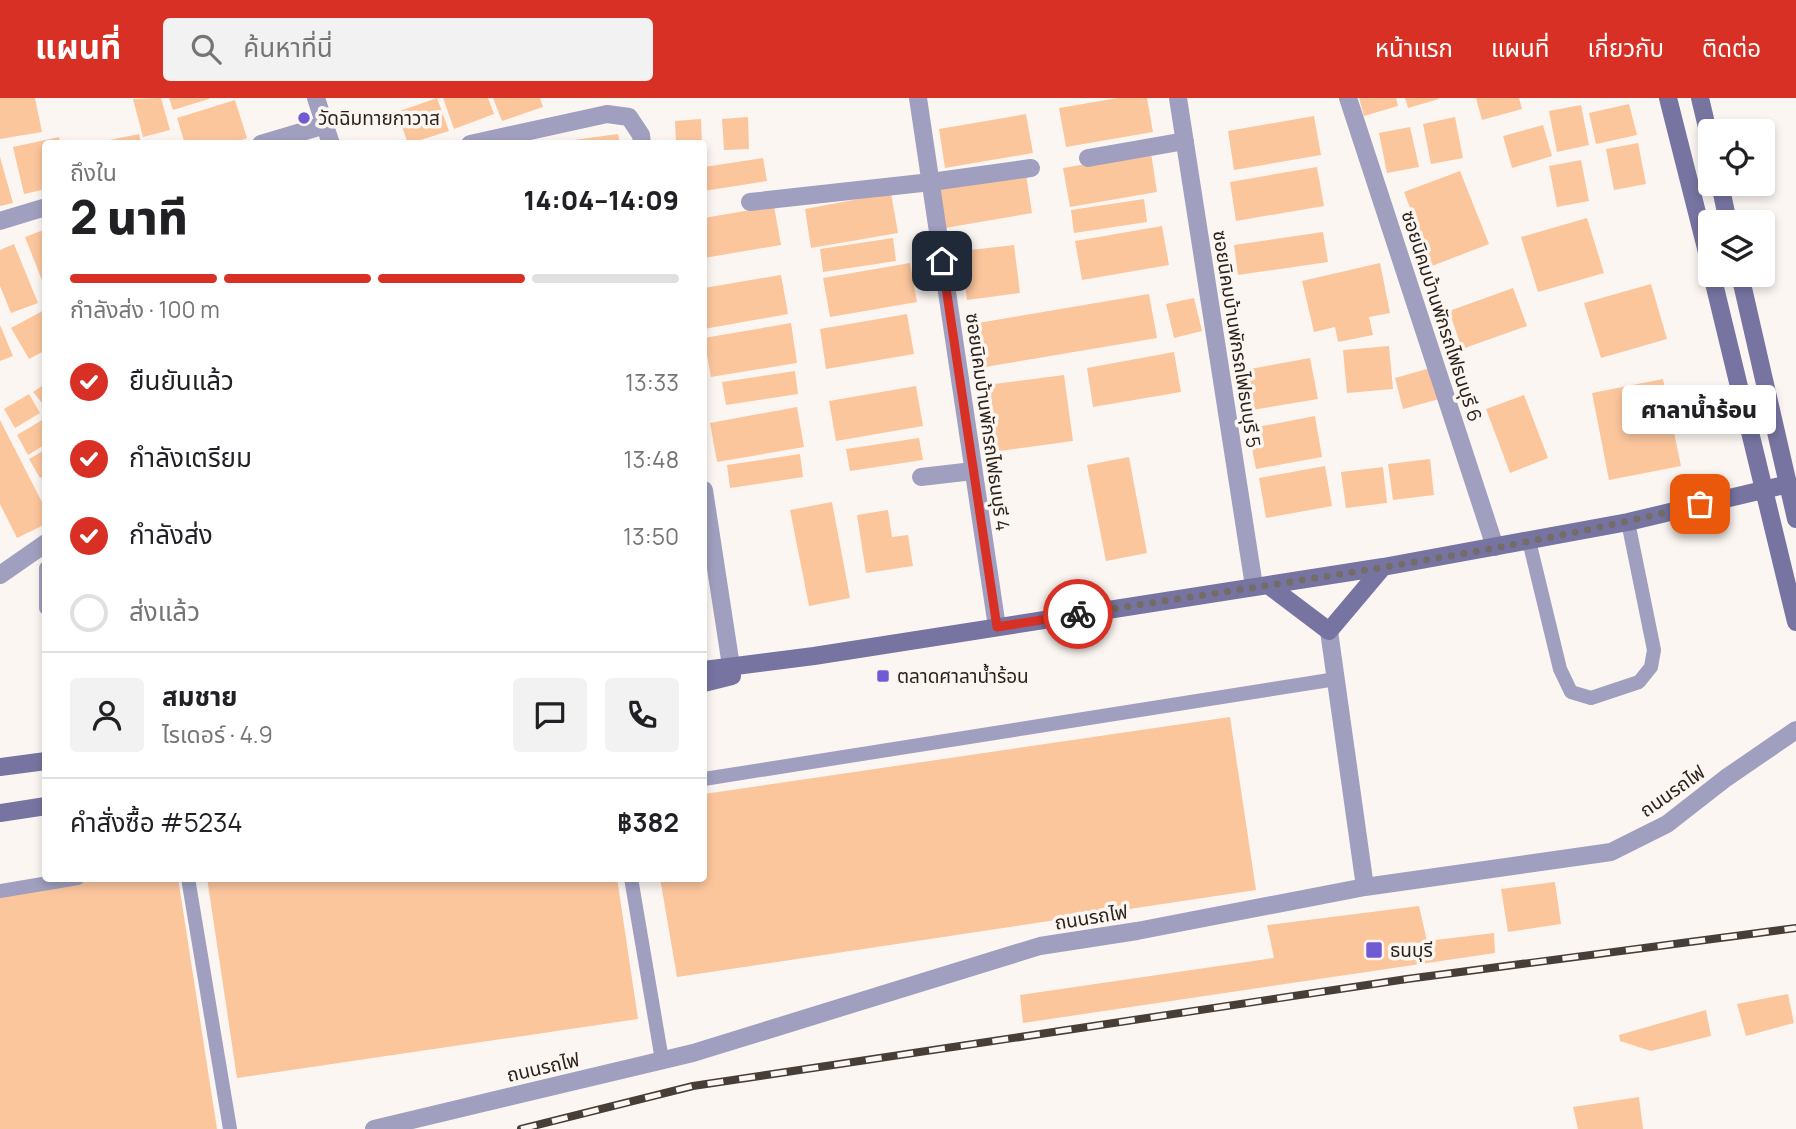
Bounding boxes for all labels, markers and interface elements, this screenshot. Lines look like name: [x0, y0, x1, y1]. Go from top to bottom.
search box: [163, 18, 653, 81]
text: แผนที่: [35, 24, 121, 69]
text: ค้นหาที่นี่: [243, 29, 333, 65]
icon: search: [187, 30, 225, 68]
text: หน้าแรก: [1375, 31, 1453, 64]
text: แผนที่: [1491, 31, 1549, 64]
text: เกี่ยวกับ: [1587, 31, 1664, 64]
text: ติดต่อ: [1702, 31, 1761, 64]
place label: วัดฉิมทายกาวาส: [318, 105, 440, 131]
marker: วัดฉิมทายกาวาส: [296, 110, 312, 126]
map controls: [1698, 119, 1775, 287]
button: locate: [1698, 119, 1775, 196]
text: ถึงใน: [70, 156, 117, 188]
text: 14:04–14:09: [524, 182, 679, 218]
text: 2 นาที: [70, 185, 188, 248]
street label: ซอยนิคมบ้านพักรถไฟธนบุรี 6: [1396, 207, 1488, 425]
button: layers: [1698, 210, 1775, 287]
street label: ซอยนิคมบ้านพักรถไฟธนบุรี 5: [1207, 228, 1267, 450]
pin: [912, 231, 972, 291]
icon: home: [923, 242, 961, 280]
text: กำลังส่ง · 100 m: [70, 293, 220, 325]
street label: ซอยนิคมบ้านพักรถไฟธนบุรี 4: [960, 311, 1016, 533]
text: ยืนยันแล้ว: [129, 362, 234, 398]
icon: check: [70, 363, 108, 401]
text: 13:33: [625, 366, 679, 398]
callout: ศาลาน้ำร้อน: [1623, 385, 1777, 434]
text: ศาลาน้ำร้อน: [1641, 393, 1757, 425]
text: กำลังเตรียม: [129, 439, 252, 475]
icon: check: [70, 440, 108, 478]
text: 13:48: [624, 443, 679, 475]
pin: [1670, 474, 1730, 534]
icon: bag: [1681, 485, 1719, 523]
text: กำลังส่ง: [129, 516, 213, 552]
icon: check: [70, 517, 108, 555]
text: 13:50: [623, 520, 679, 552]
courier: [1043, 579, 1113, 649]
text: ส่งแล้ว: [129, 593, 200, 629]
icon: bike: [1059, 595, 1097, 633]
place label: ตลาดศาลาน้ำร้อน: [897, 663, 1029, 689]
marker: ตลาดศาลาน้ำร้อน: [875, 668, 891, 684]
button: person: [70, 678, 144, 752]
text: สมชาย: [162, 678, 238, 714]
button: chat: [513, 678, 587, 752]
button: phone: [605, 678, 679, 752]
text: ไรเดอร์ · 4.9: [162, 718, 273, 750]
street label: ถนนรถไฟ: [1634, 759, 1710, 823]
text: คำสั่งซื้อ #5234: [70, 804, 243, 840]
text: ฿382: [617, 804, 679, 840]
street label: ถนนรถไฟ: [1053, 898, 1130, 936]
place label: ธนบุรี: [1390, 937, 1433, 963]
marker: ธนบุรี: [1364, 940, 1384, 960]
street label: ถนนรถไฟ: [504, 1046, 582, 1088]

